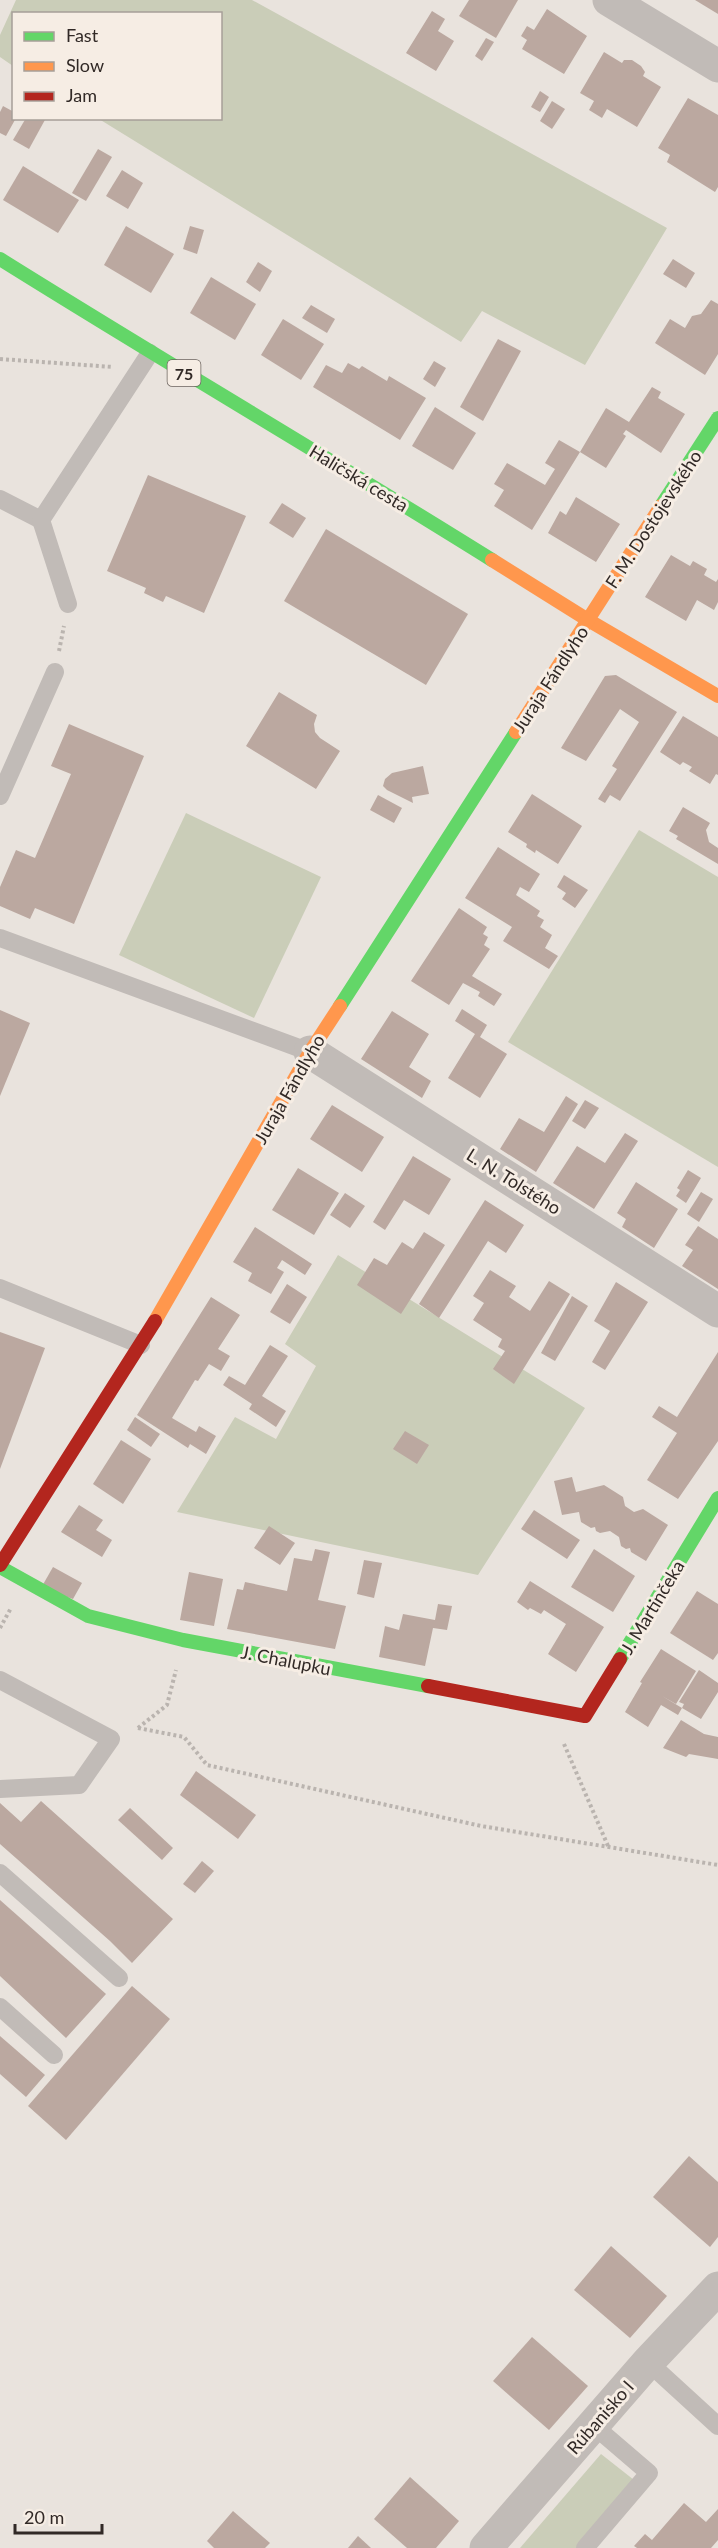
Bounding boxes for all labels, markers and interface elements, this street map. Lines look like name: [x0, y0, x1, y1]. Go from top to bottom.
legend: [12, 12, 222, 120]
text: Fast: [66, 24, 99, 46]
text: Slow: [66, 54, 104, 76]
text: Jam: [66, 84, 97, 106]
road number: 75: [168, 360, 201, 386]
street label: Haličská cesta: [306, 440, 412, 516]
street label: F. M. Dostojevského: [600, 446, 706, 592]
street label: Juraja Fándlyho: [507, 622, 593, 736]
street label: Juraja Fándlyho: [249, 1031, 329, 1147]
street label: L. N. Tolstého: [463, 1143, 565, 1219]
street label: J. Martinčeka: [615, 1556, 689, 1658]
street label: J. Chalupku: [239, 1641, 333, 1679]
street label: Rúbanisko I: [562, 2376, 638, 2458]
scale bar: [15, 2497, 102, 2535]
text: 20 m: [24, 2506, 64, 2528]

